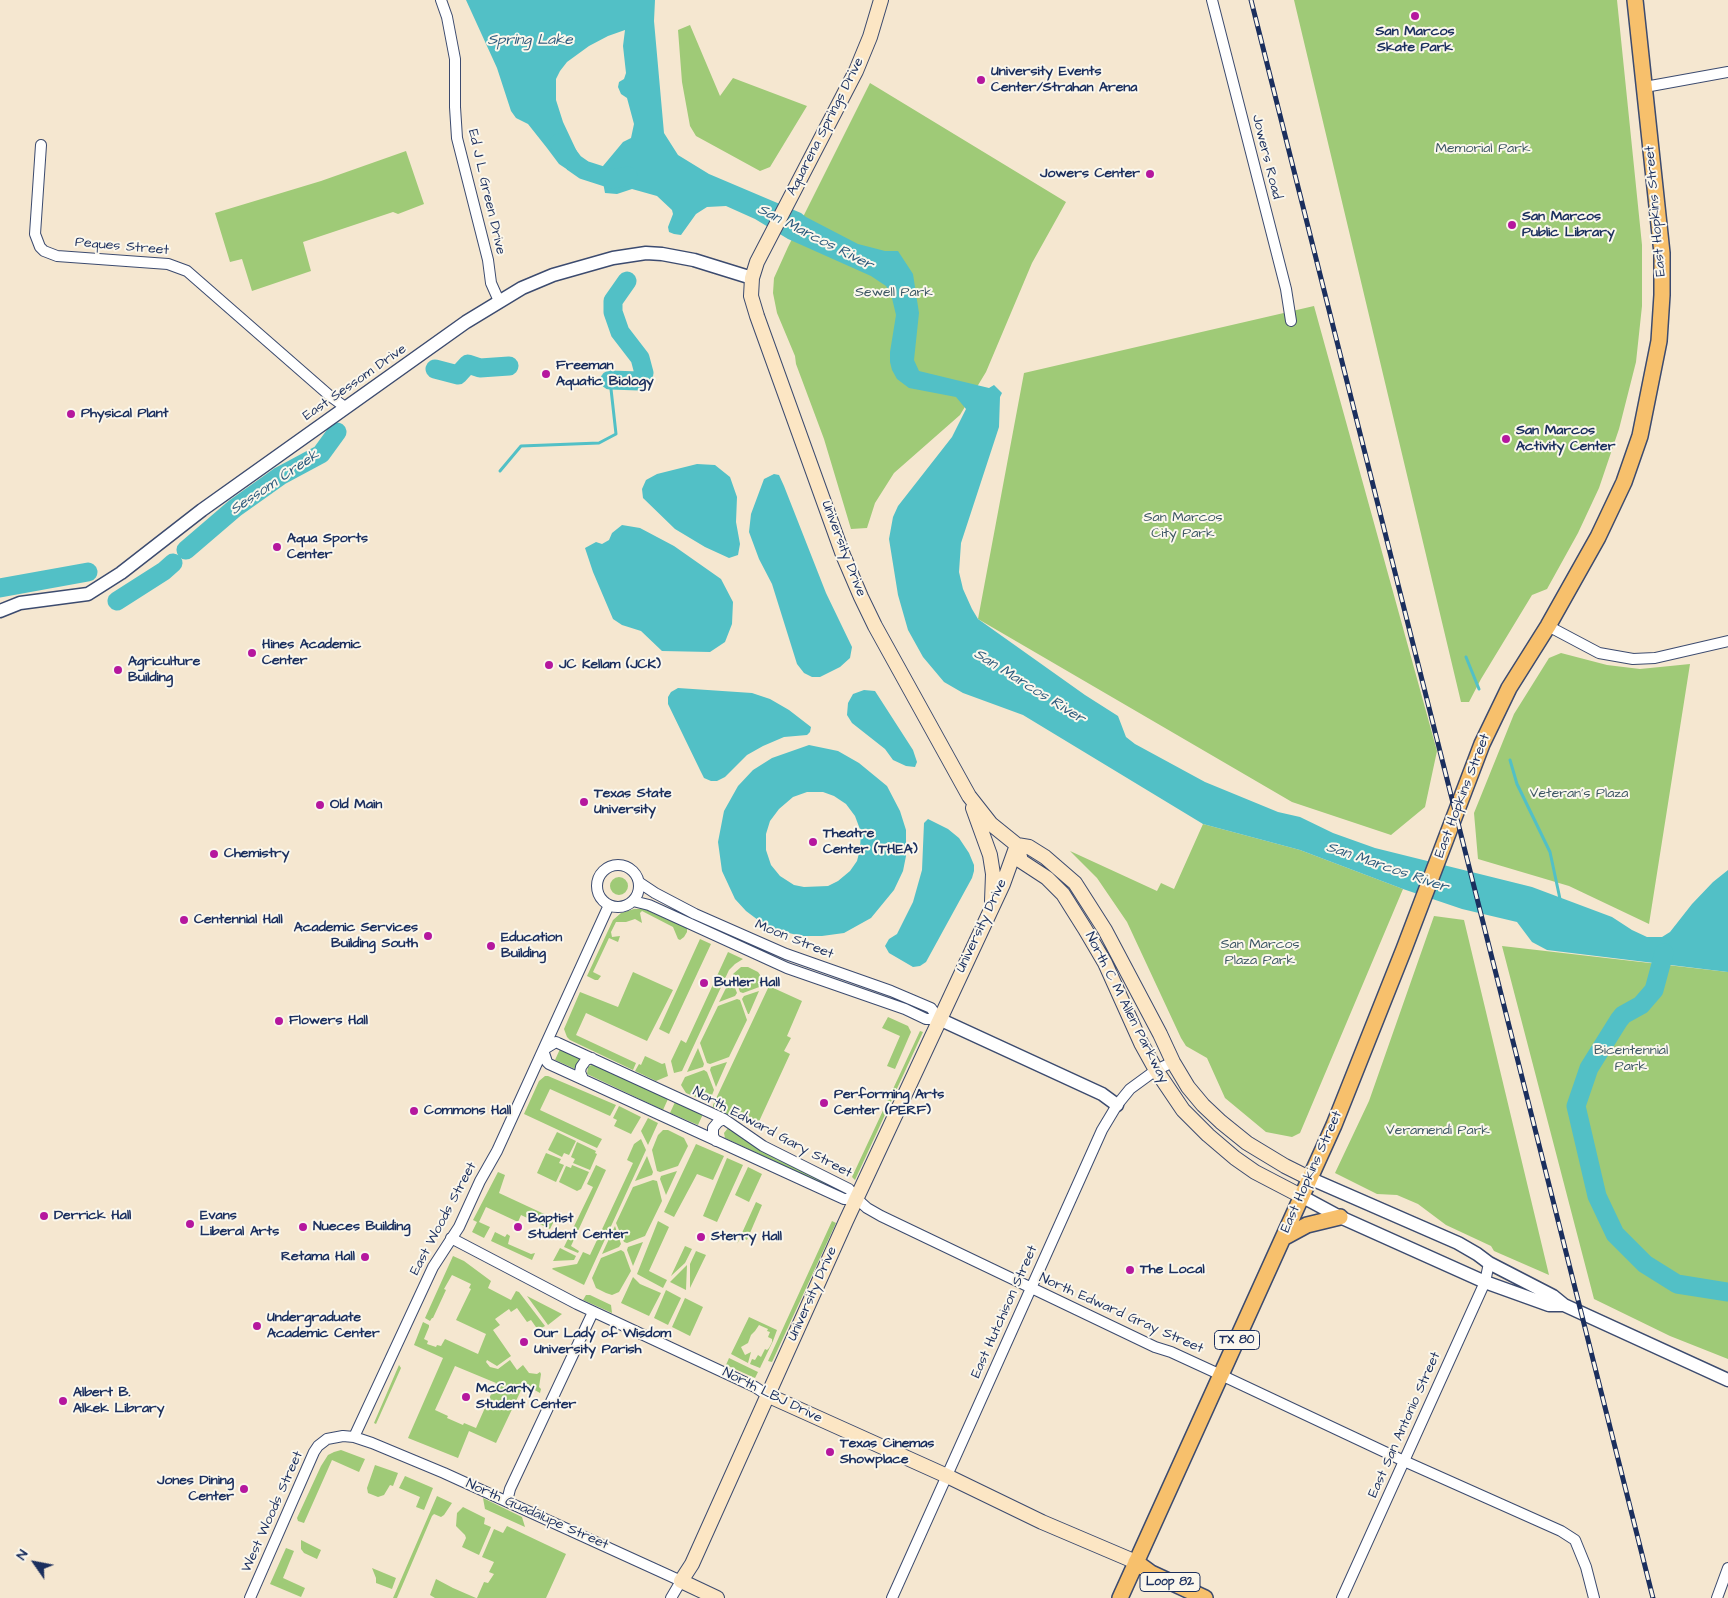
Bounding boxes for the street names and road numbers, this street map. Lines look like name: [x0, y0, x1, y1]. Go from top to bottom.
street label: Aquarena Springs Drive: [784, 55, 868, 199]
street label: Jowers Road: [1247, 113, 1285, 201]
street label: Ed J L Green Drive: [463, 128, 509, 256]
street label: East Hopkins Street: [1642, 145, 1670, 277]
street label: Peques Street: [74, 235, 170, 259]
street label: East Sessom Drive: [300, 341, 410, 425]
street label: University Drive: [817, 499, 869, 599]
street label: East Hopkins Street: [1432, 732, 1494, 860]
street label: University Drive: [953, 877, 1011, 975]
street label: Moon Street: [752, 917, 836, 963]
street label: North C M Allen Parkway: [1081, 930, 1171, 1086]
street label: North Edward Gary Street: [689, 1084, 855, 1182]
street label: East Hopkins Street: [1278, 1109, 1346, 1235]
street label: East Woods Street: [407, 1160, 481, 1278]
street label: East Hutchison Street: [968, 1243, 1042, 1381]
street label: University Drive: [785, 1244, 841, 1344]
street label: North Edward Gray Street: [1036, 1270, 1206, 1358]
road number: TX 80: [1214, 1330, 1260, 1350]
street label: East San Antonio Street: [1365, 1350, 1445, 1500]
street label: North LBJ Drive: [719, 1365, 825, 1427]
street label: West Woods Street: [239, 1449, 307, 1575]
street label: North Guadalupe Street: [463, 1476, 611, 1554]
road number: Loop 82: [1140, 1572, 1200, 1591]

